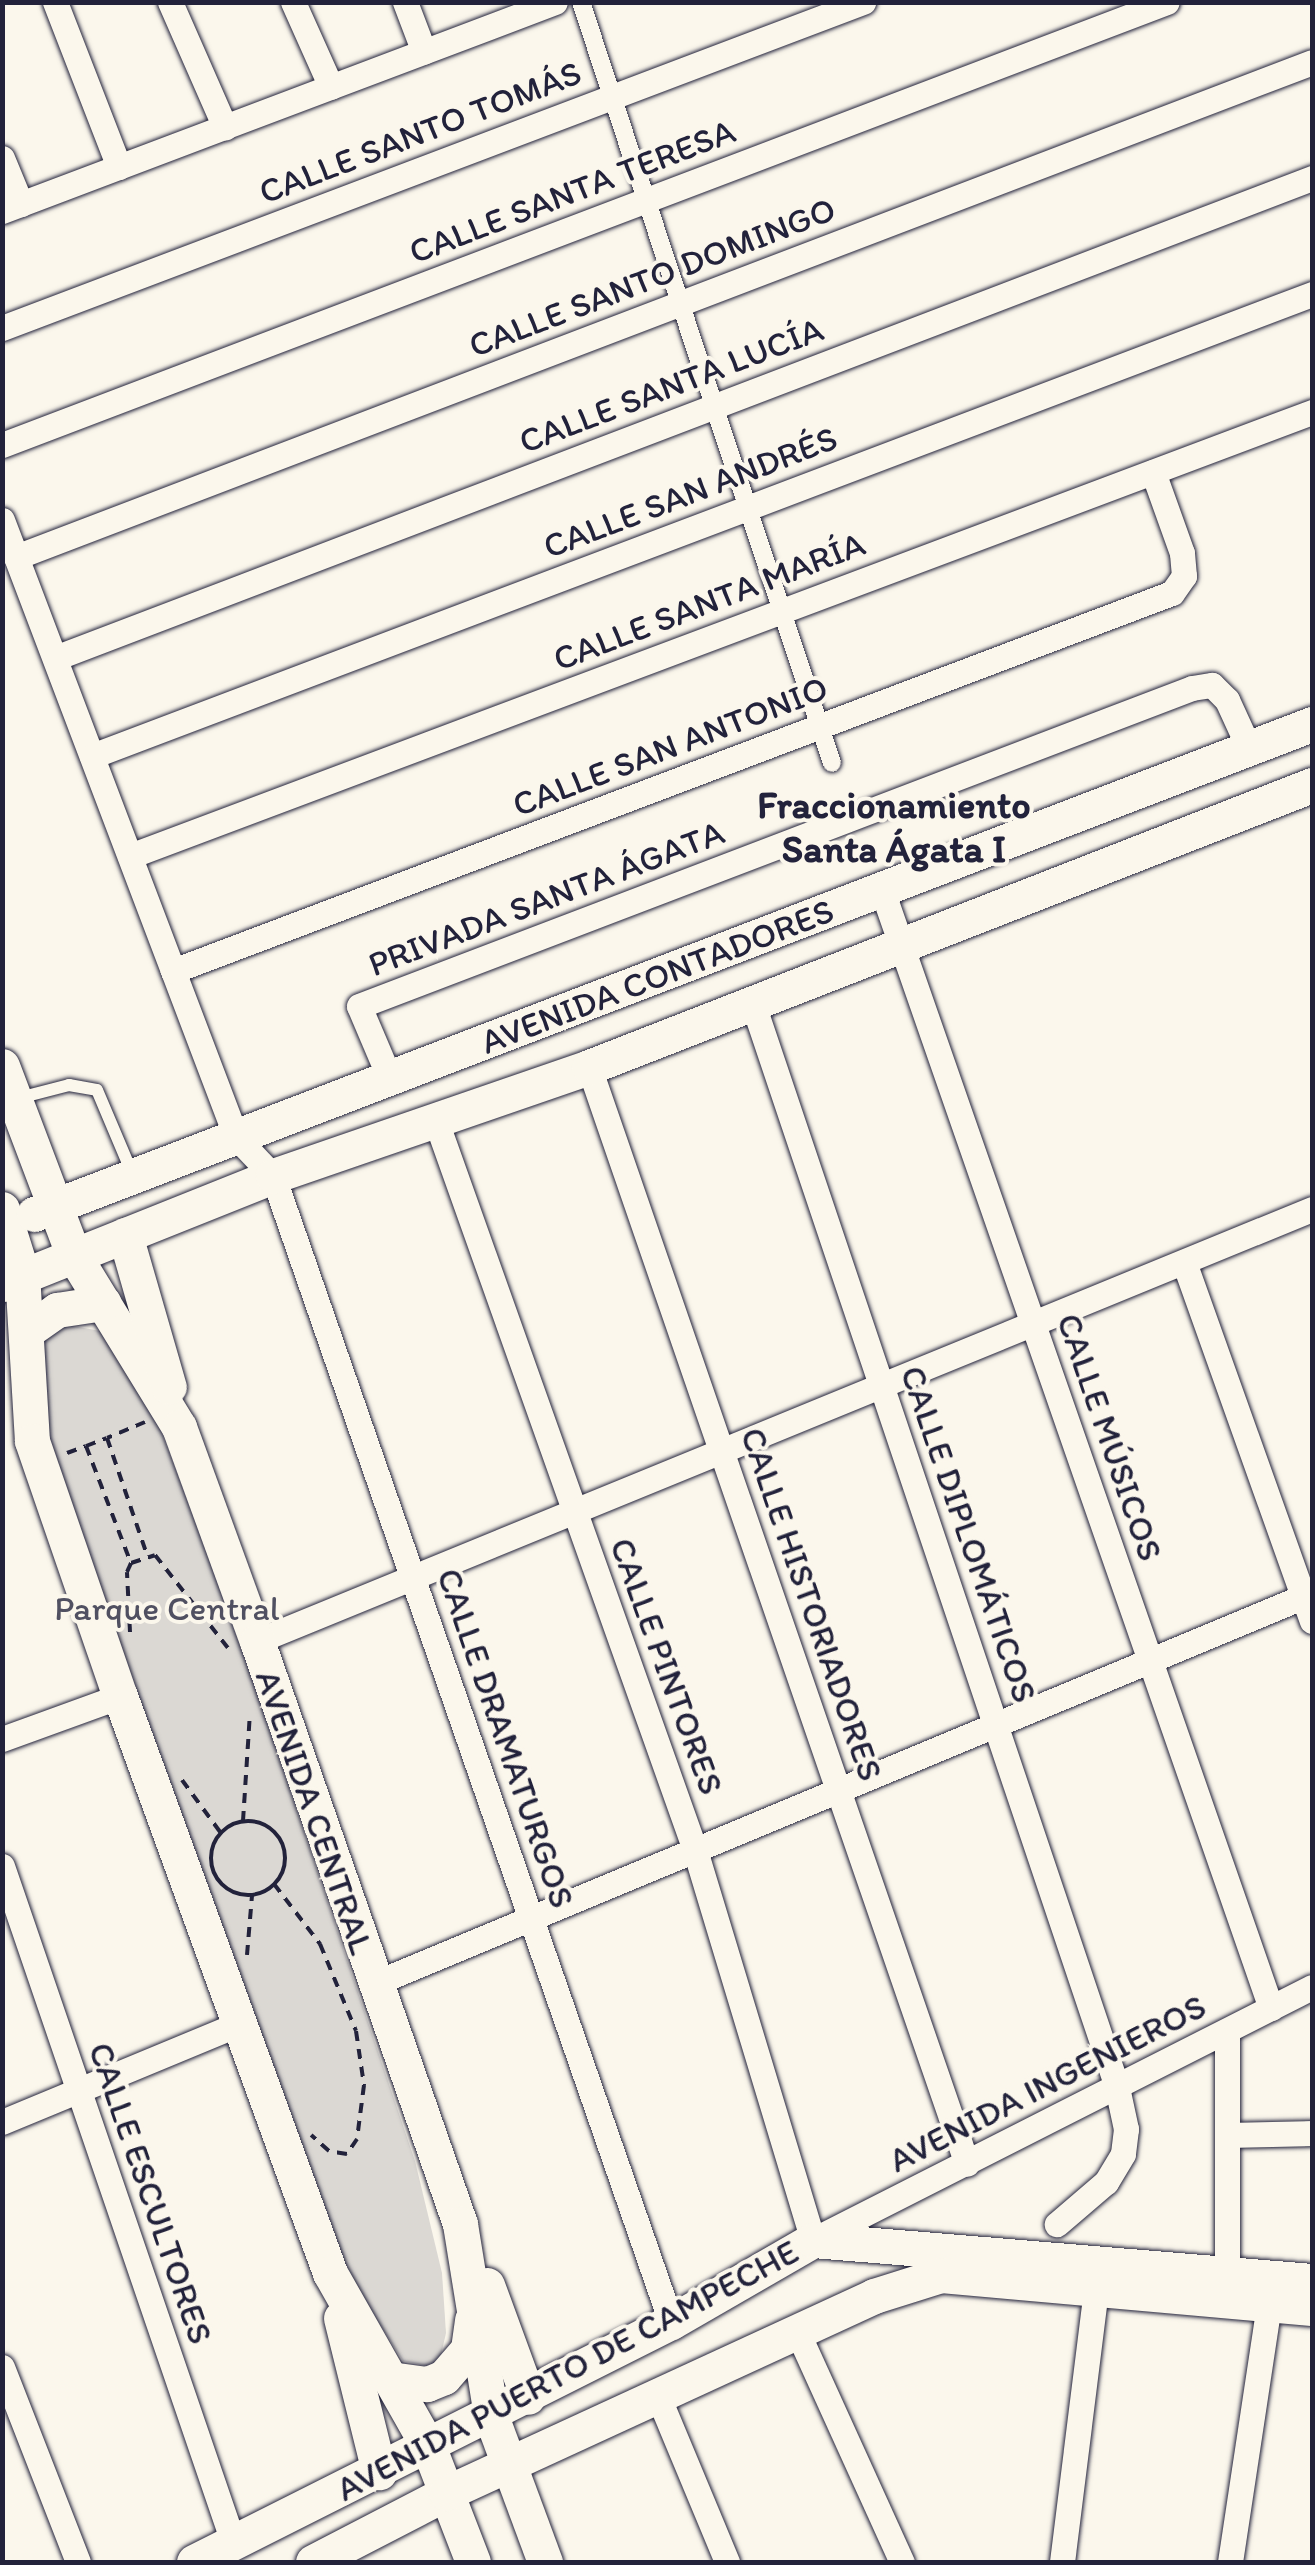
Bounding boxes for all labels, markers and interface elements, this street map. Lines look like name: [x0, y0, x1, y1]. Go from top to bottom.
street label: CALLE SANTO TOMÁS: [253, 51, 587, 213]
street label: CALLE SANTA TERESA: [403, 109, 741, 273]
street label: CALLE SANTO DOMINGO: [465, 188, 839, 366]
street label: CALLE SANTA LUCÍA: [514, 308, 828, 462]
street label: CALLE SAN ANDRÉS: [538, 417, 842, 567]
street label: CALLE SANTA MARÍA: [547, 522, 871, 680]
street label: CALLE SAN ANTONIO: [506, 666, 834, 826]
district label: Fraccionamiento Santa Ágata I: [757, 783, 1031, 872]
street label: PRIVADA SANTA ÁGATA: [362, 811, 730, 985]
street label: AVENIDA CONTADORES: [475, 889, 839, 1063]
street label: CALLE MÚSICOS: [1048, 1308, 1172, 1566]
street label: CALLE DIPLOMÁTICOS: [891, 1358, 1047, 1710]
street label: CALLE HISTORIADORES: [731, 1420, 893, 1788]
street label: CALLE PINTORES: [601, 1532, 733, 1800]
street label: CALLE DRAMATURGOS: [428, 1562, 584, 1914]
park label: Parque Central: [54, 1587, 280, 1629]
street label: AVENIDA CENTRAL: [247, 1664, 383, 1960]
street label: AVENIDA INGENIEROS: [880, 1984, 1214, 2182]
street label: CALLE ESCULTORES: [80, 2037, 222, 2349]
street label: AVENIDA PUERTO DE CAMPECHE: [328, 2230, 806, 2510]

